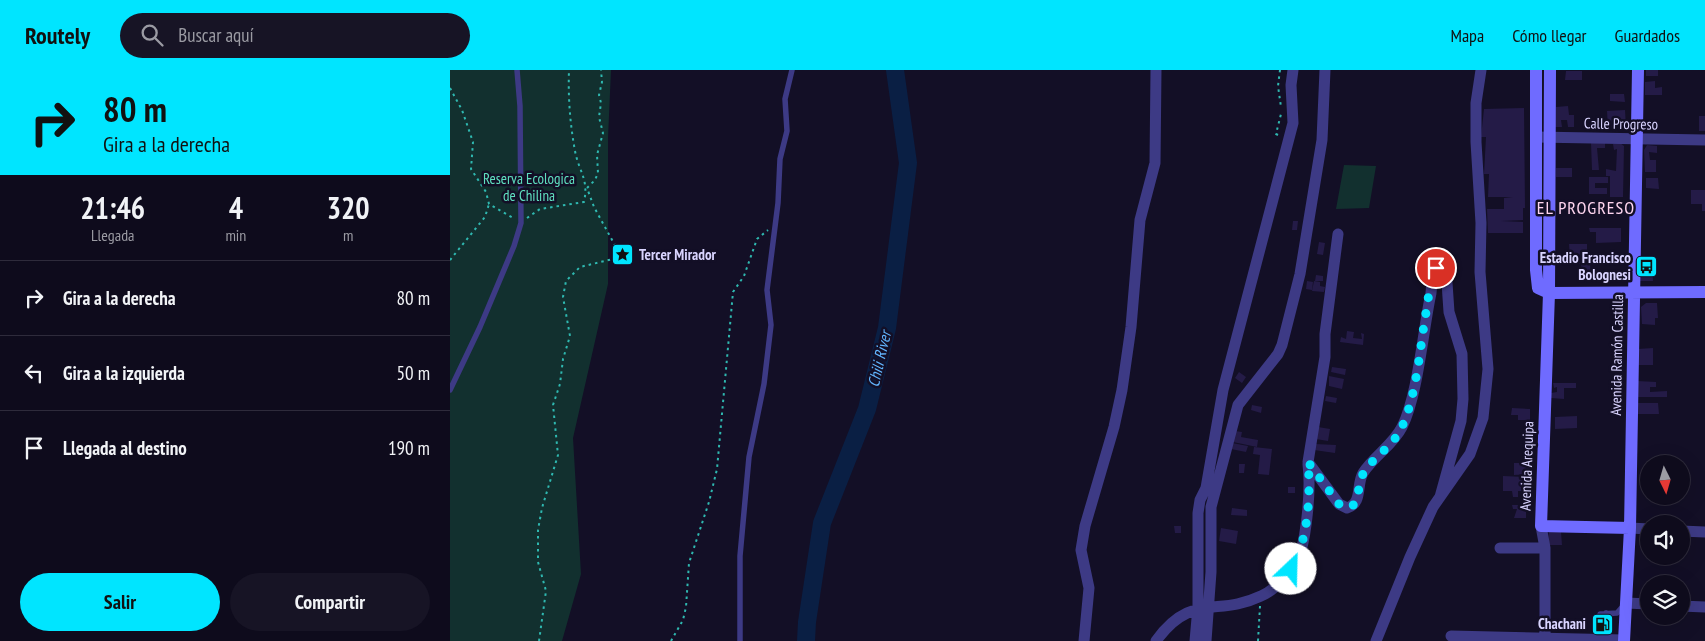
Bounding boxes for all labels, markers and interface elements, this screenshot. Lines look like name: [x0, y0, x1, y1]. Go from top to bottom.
search box: [120, 13, 470, 58]
text: Routely: [25, 20, 90, 51]
icon: search: [138, 21, 166, 49]
text: Buscar aquí: [178, 23, 254, 47]
text: Mapa: [1450, 24, 1484, 47]
text: Cómo llegar: [1512, 24, 1587, 47]
text: Guardados: [1615, 24, 1680, 47]
text: 80 m: [103, 86, 167, 132]
icon: right: [20, 90, 85, 155]
street label: Calle Progreso: [1584, 113, 1658, 134]
text: Gira a la derecha: [103, 130, 230, 158]
park label: Reserva Ecologica de Chilina: [483, 169, 575, 205]
text: 21:46: [80, 188, 145, 227]
text: 4: [229, 188, 243, 227]
text: 320: [327, 188, 370, 227]
district label: EL PROGRESO: [1537, 196, 1635, 219]
text: Llegada: [91, 225, 134, 245]
text: min: [225, 225, 246, 245]
text: m: [343, 225, 353, 245]
place icon: Tercer Mirador: [611, 243, 635, 267]
place label: Tercer Mirador: [639, 245, 717, 264]
pin: [1415, 247, 1457, 289]
place label: Estadio Francisco Bolognesi: [1540, 248, 1631, 284]
icon: arrive: [1422, 254, 1450, 282]
bus stop icon: Estadio Francisco Bolognesi: [1635, 255, 1659, 279]
icon: right: [20, 284, 48, 312]
text: Gira a la derecha: [63, 286, 176, 310]
text: 80 m: [397, 286, 430, 310]
street label: Avenida Ramón Castilla: [1606, 294, 1627, 416]
water label: Chili River: [863, 327, 896, 389]
icon: left: [20, 359, 48, 387]
text: Gira a la izquierda: [63, 361, 185, 385]
text: 50 m: [397, 361, 430, 385]
street label: Avenida Arequipa: [1515, 421, 1538, 511]
icon: arrive: [20, 434, 48, 462]
text: Llegada al destino: [63, 436, 187, 460]
text: 190 m: [388, 436, 430, 460]
north arrow: [1640, 455, 1690, 505]
map controls: [1640, 455, 1690, 625]
button: sound: [1640, 515, 1690, 565]
position arrow: [1264, 542, 1316, 594]
button: Salir: [20, 573, 220, 631]
button: Compartir: [230, 573, 430, 631]
button: layers: [1640, 575, 1690, 625]
fuel station icon: Chachani: [1590, 612, 1614, 636]
place label: Chachani: [1538, 614, 1586, 633]

